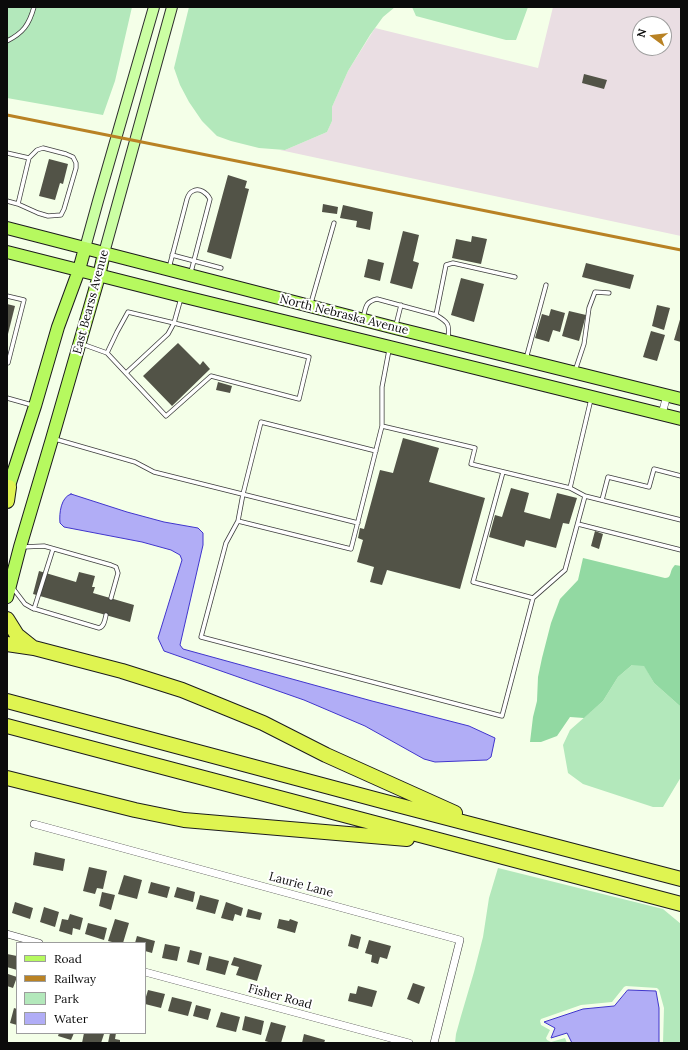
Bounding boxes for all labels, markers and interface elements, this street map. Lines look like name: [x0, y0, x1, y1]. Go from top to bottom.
north arrow: [632, 16, 672, 56]
text: N: [634, 27, 649, 39]
street label: East Bearss Avenue: [70, 248, 112, 356]
street label: North Nebraska Avenue: [278, 292, 410, 338]
street label: Laurie Lane: [267, 870, 335, 900]
legend: [16, 942, 146, 1034]
text: Road: [54, 951, 82, 966]
text: Railway: [54, 971, 96, 986]
street label: Fisher Road: [247, 982, 313, 1012]
text: Park: [54, 991, 79, 1006]
text: Water: [54, 1011, 88, 1026]

